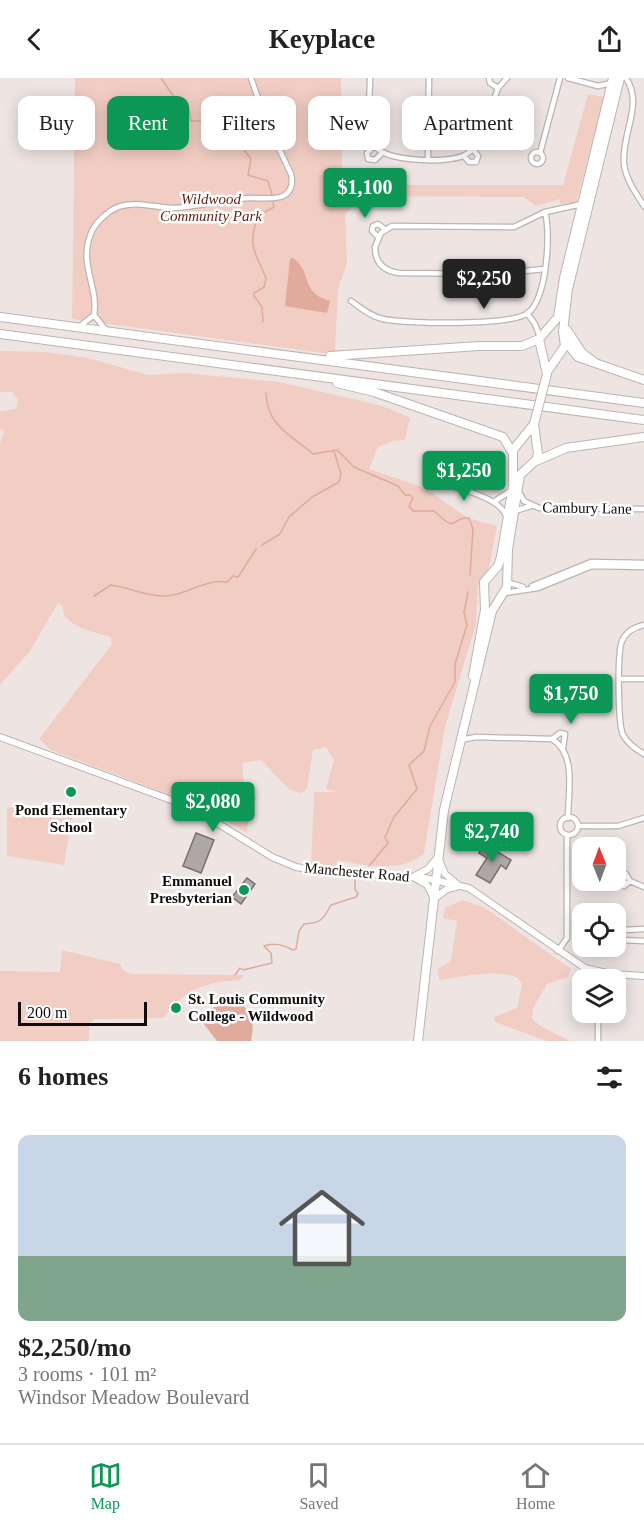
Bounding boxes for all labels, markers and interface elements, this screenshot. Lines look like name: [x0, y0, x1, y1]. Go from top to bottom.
icon: back: [18, 23, 51, 56]
icon: share: [593, 23, 626, 56]
text: Keyplace: [269, 24, 375, 54]
chip: Buy: [18, 96, 95, 150]
chip: Rent: [107, 96, 189, 150]
chip: Filters: [201, 96, 296, 150]
chip: New: [308, 96, 390, 150]
chip: Apartment: [402, 96, 534, 150]
pin: $1,100: [316, 168, 414, 219]
text: $1,100: [338, 176, 393, 198]
park label: Wildwood Community Park: [160, 191, 262, 224]
pin: $2,250: [435, 259, 533, 310]
text: $2,250: [457, 267, 512, 289]
pin: $1,250: [415, 451, 513, 502]
text: $1,250: [437, 459, 492, 481]
street label: Cambury Lane: [542, 499, 632, 517]
pin: $1,750: [522, 674, 620, 725]
text: $1,750: [544, 682, 599, 704]
pin: $2,080: [164, 782, 262, 833]
marker: Pond Elementary School: [64, 785, 78, 799]
text: $2,080: [186, 790, 241, 812]
place label: Pond Elementary School: [15, 802, 128, 835]
pin: $2,740: [443, 812, 541, 863]
text: $2,740: [465, 820, 520, 842]
north arrow: [572, 837, 626, 891]
map controls: [572, 837, 626, 1023]
street label: Manchester Road: [304, 859, 411, 885]
place label: Emmanuel Presbyterian: [150, 873, 233, 906]
marker: Emmanuel Presbyterian: [237, 883, 251, 897]
button: locate: [572, 903, 626, 957]
button: layers: [572, 969, 626, 1023]
place label: St. Louis Community College - Wildwood: [188, 991, 326, 1024]
scale bar: [18, 999, 147, 1026]
marker: St. Louis Community College - Wildwood: [169, 1001, 183, 1015]
text: 200 m: [27, 1004, 67, 1021]
icon: filters: [593, 1061, 626, 1094]
text: 6 homes: [18, 1062, 108, 1091]
icon: home: [268, 1174, 376, 1282]
text: $2,250/mo: [18, 1333, 131, 1362]
text: 3 rooms · 101 m²: [18, 1363, 156, 1385]
text: Windsor Meadow Boulevard: [18, 1386, 249, 1408]
tab: Map: [89, 1459, 122, 1513]
tab: Saved: [299, 1459, 339, 1513]
tab: Home: [516, 1459, 555, 1513]

